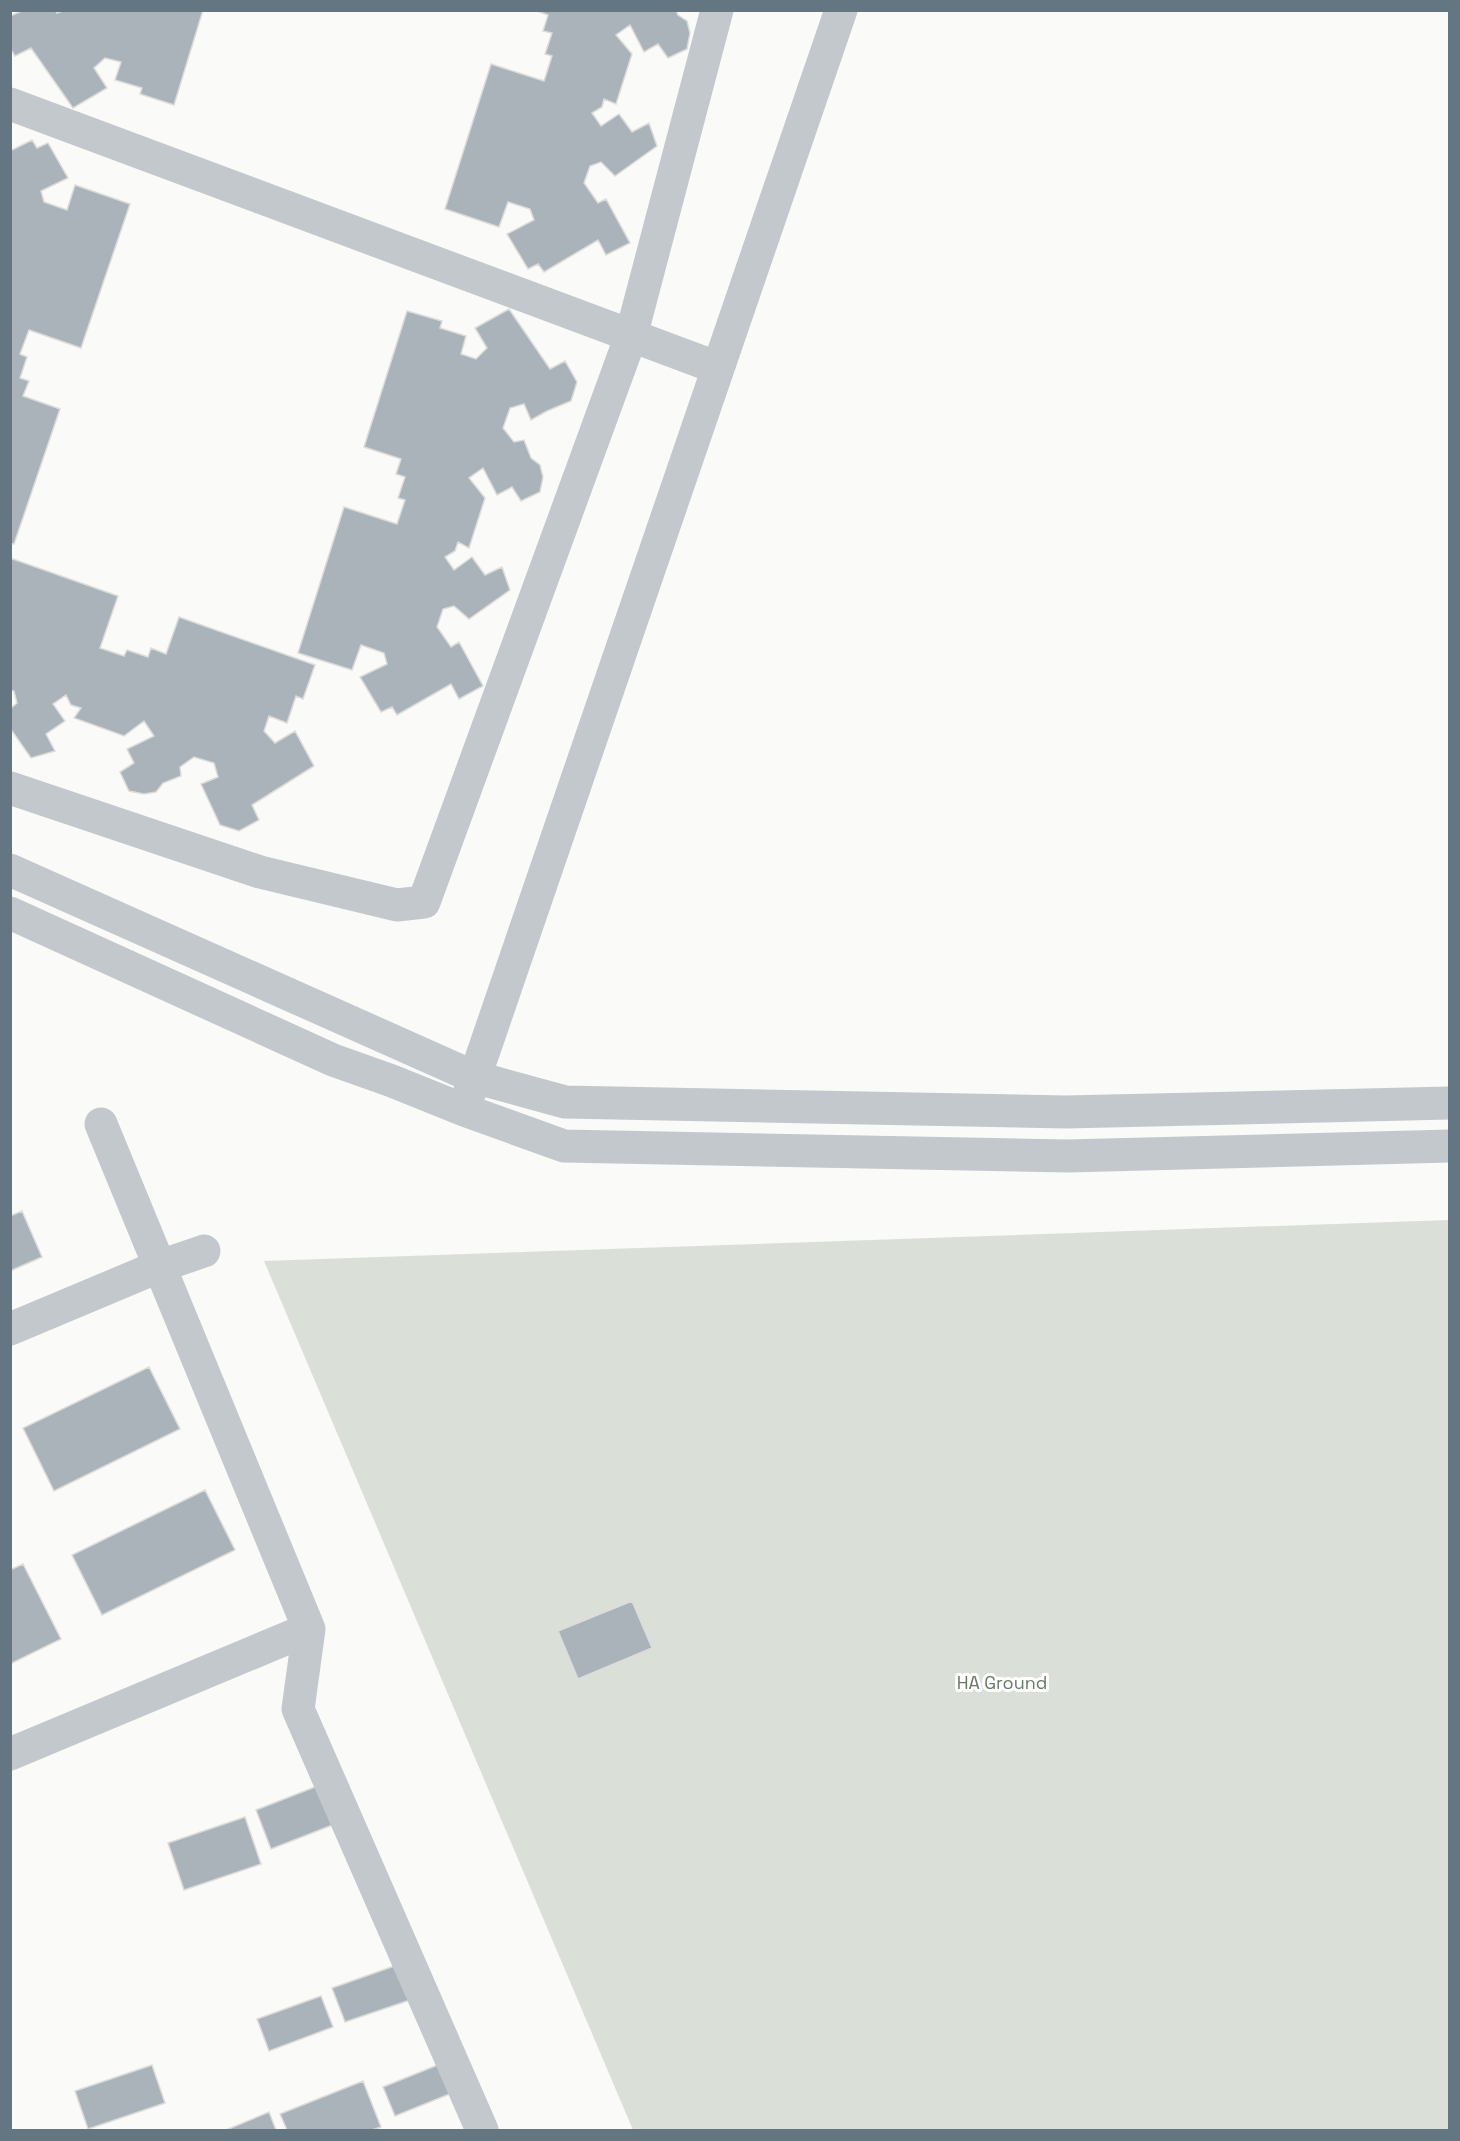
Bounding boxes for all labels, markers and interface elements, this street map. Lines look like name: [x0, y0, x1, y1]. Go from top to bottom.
park label: HA Ground: [957, 1671, 1047, 1694]

